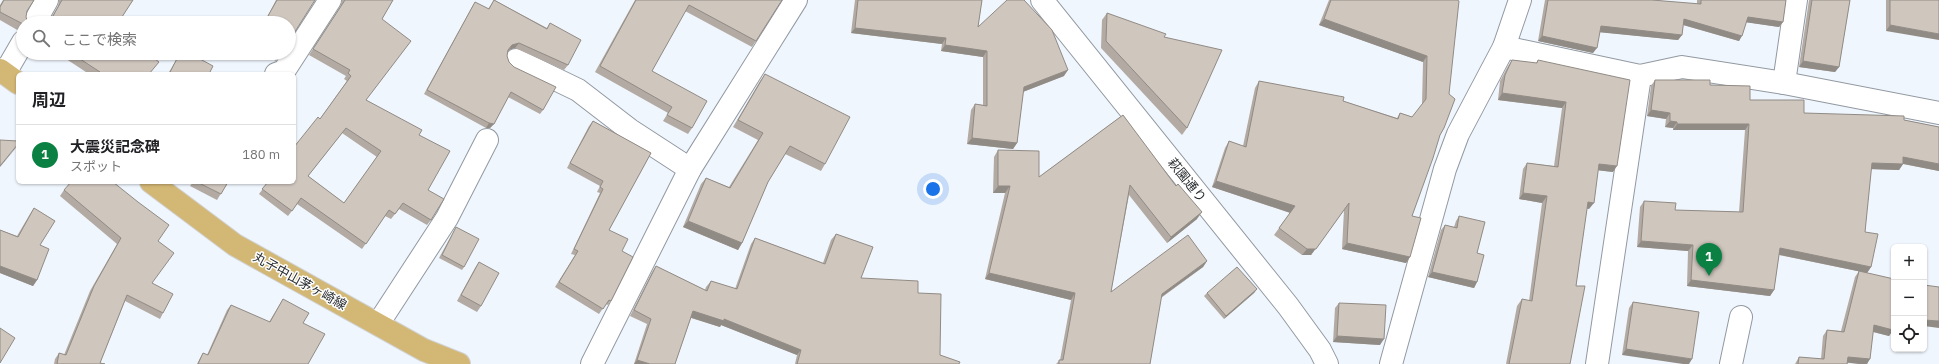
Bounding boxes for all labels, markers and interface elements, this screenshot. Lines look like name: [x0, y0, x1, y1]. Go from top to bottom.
search box: [16, 16, 296, 60]
icon: search: [30, 27, 52, 49]
text: ここで検索: [62, 30, 137, 49]
text: 周辺: [32, 89, 66, 111]
text: 大震災記念碑: [70, 137, 160, 156]
text: 1: [41, 146, 49, 163]
text: 180 m: [242, 146, 280, 163]
street label: 萩園通り: [1164, 154, 1210, 206]
text: スポット: [70, 158, 122, 175]
your location: [923, 179, 943, 199]
pin: 1: [1696, 243, 1722, 276]
map controls: [1891, 244, 1927, 352]
button: +: [1891, 244, 1927, 280]
street label: 丸子中山茅ヶ崎線: [250, 248, 350, 314]
button: −: [1891, 280, 1927, 316]
button: locate: [1891, 316, 1927, 352]

